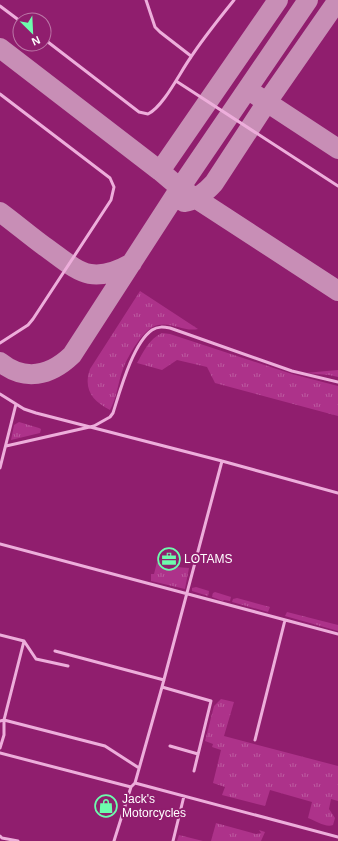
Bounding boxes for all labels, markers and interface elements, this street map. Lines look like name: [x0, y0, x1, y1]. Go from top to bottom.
north arrow: [12, 12, 52, 52]
text: N: [30, 34, 42, 48]
office icon: LOTAMS: [156, 546, 182, 572]
place label: LOTAMS: [184, 552, 232, 566]
place label: Jack's Motorcycles: [122, 792, 186, 820]
shop icon: Jack's Motorcycles: [93, 793, 119, 819]

